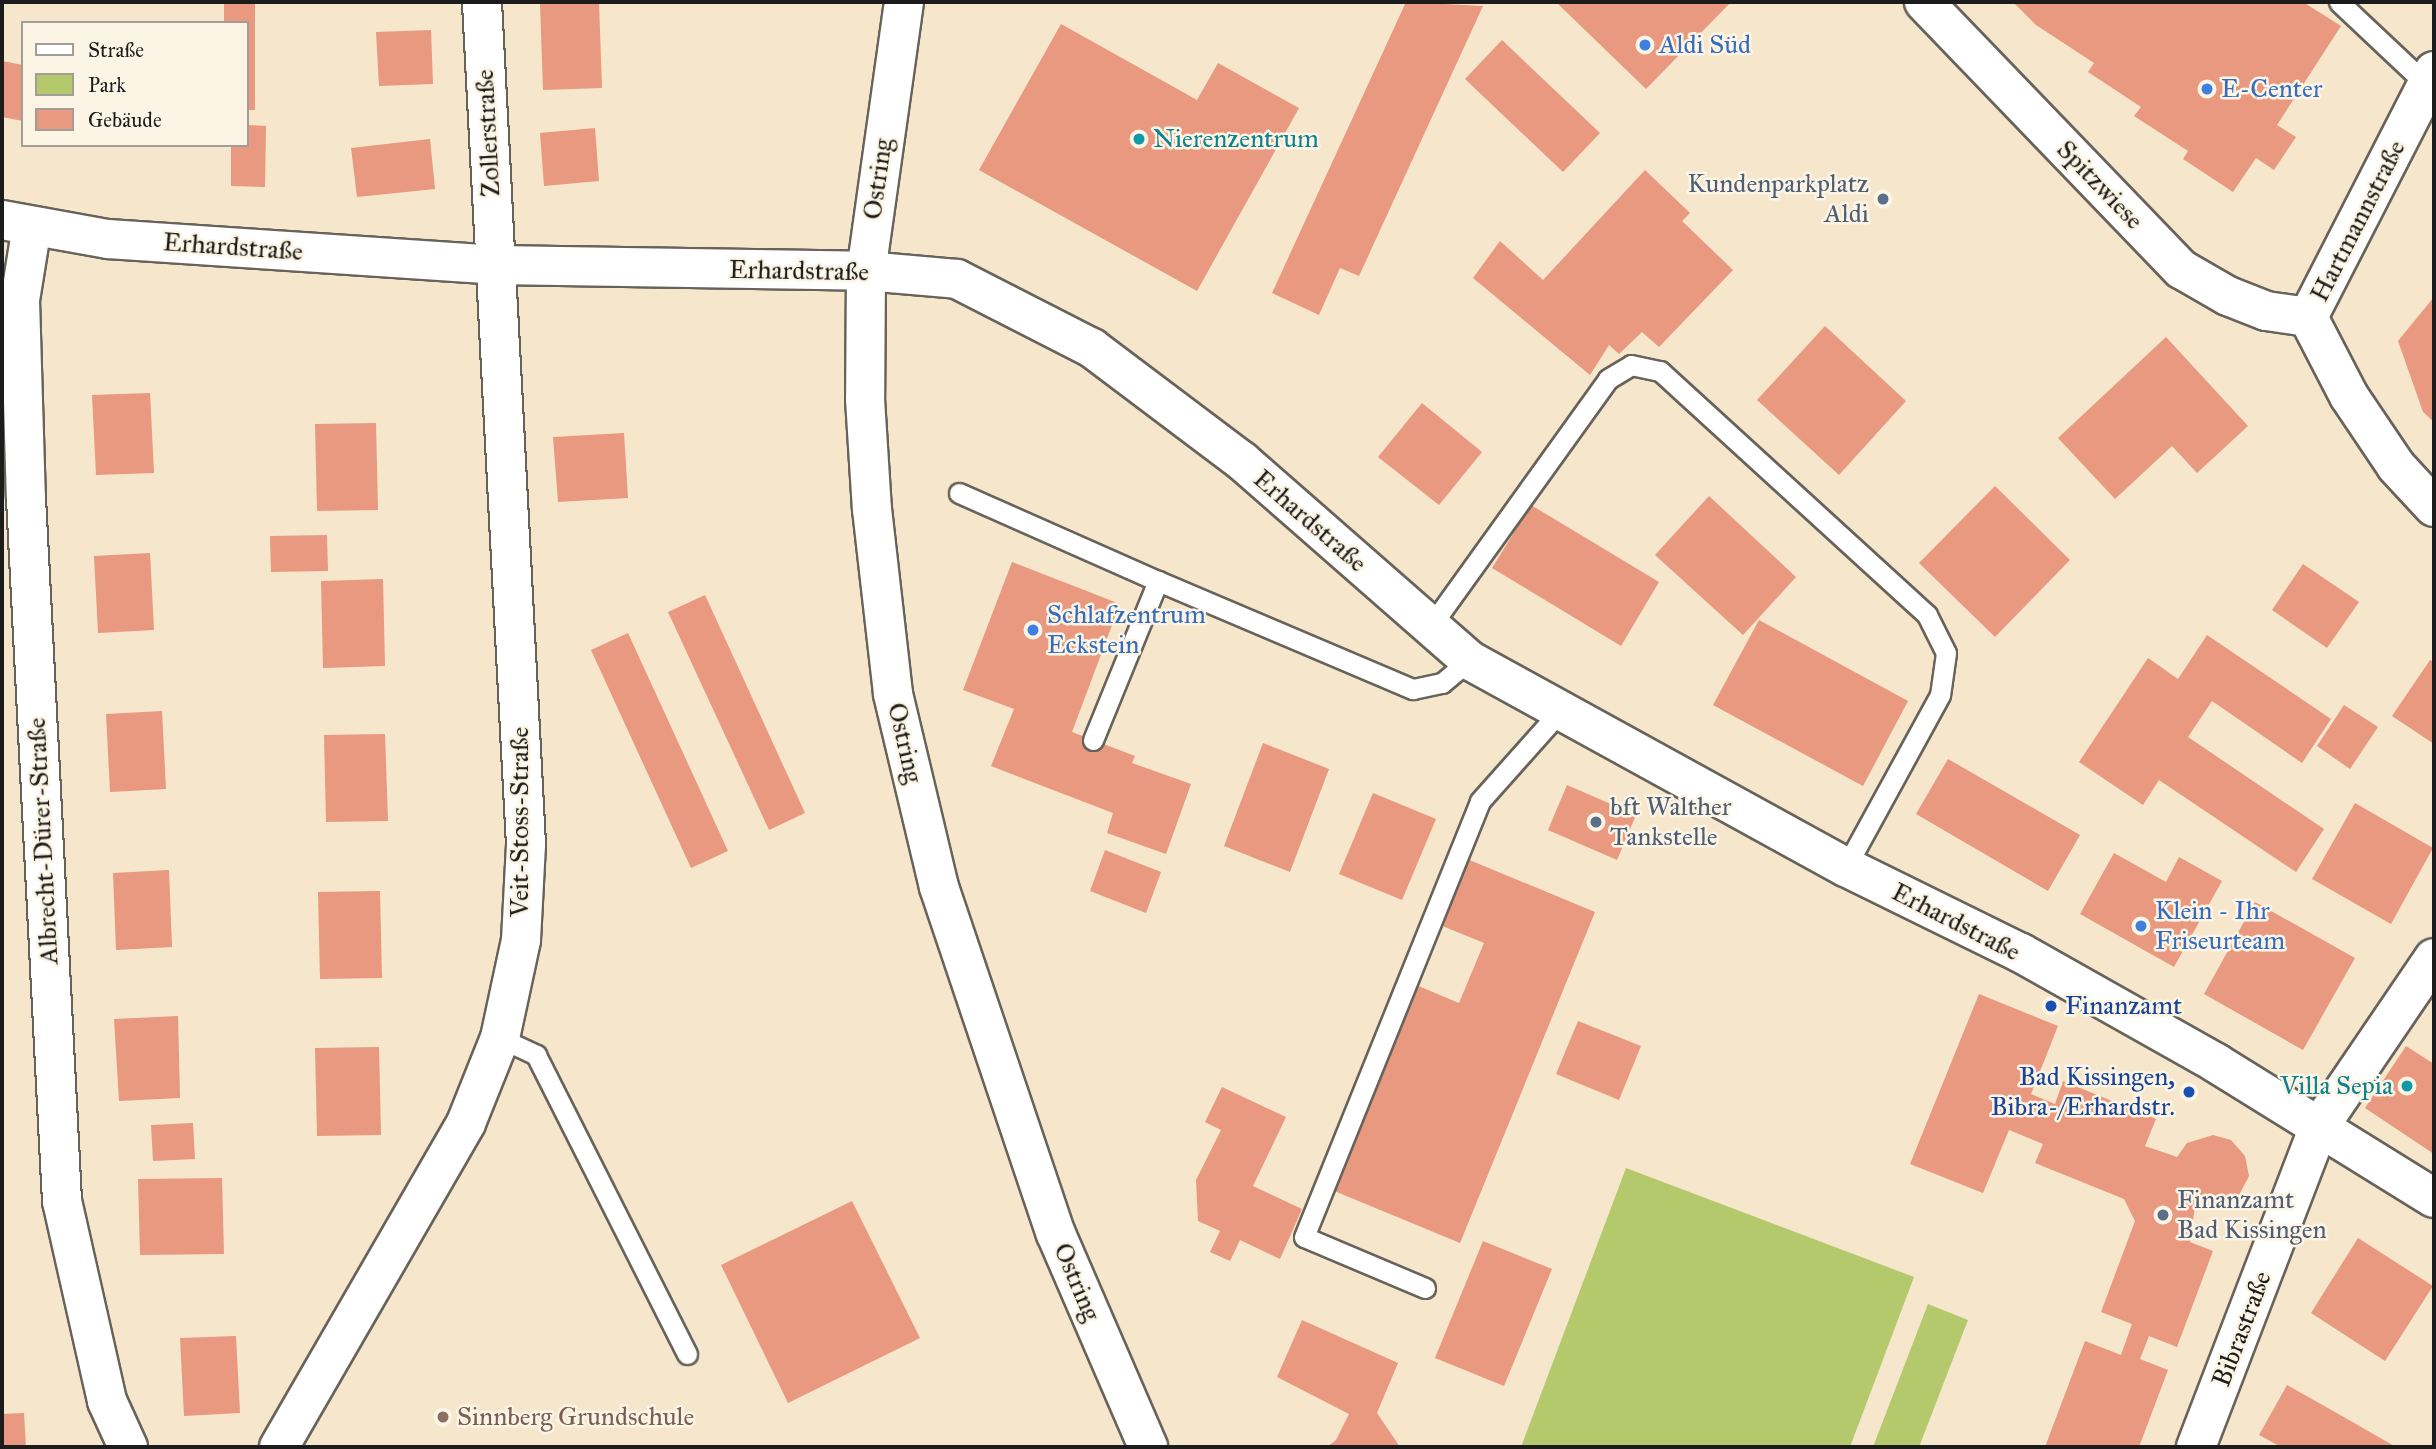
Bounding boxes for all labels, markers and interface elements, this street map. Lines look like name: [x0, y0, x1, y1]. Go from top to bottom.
legend: [21, 21, 248, 147]
place label: Aldi Süd: [1659, 29, 1751, 61]
text: Straße: [88, 37, 144, 63]
marker: Aldi Süd: [1637, 37, 1653, 53]
street label: Zollerstraße: [469, 68, 507, 198]
text: Park: [88, 72, 126, 98]
place label: E-Center: [2221, 73, 2323, 105]
marker: E-Center: [2199, 81, 2215, 97]
text: Gebäude: [88, 107, 162, 133]
place label: Nierenzentrum: [1153, 123, 1319, 155]
marker: Nierenzentrum: [1131, 131, 1147, 147]
street label: Spitzwiese: [2050, 134, 2150, 236]
street label: Hartmannstraße: [2304, 135, 2412, 307]
street label: Ostring: [857, 136, 899, 222]
place label: Kundenparkplatz Aldi: [1687, 168, 1869, 230]
marker: Kundenparkplatz Aldi: [1875, 191, 1891, 207]
street label: Erhardstraße: [162, 227, 304, 267]
street label: Erhardstraße: [729, 254, 869, 288]
street label: Erhardstraße: [1247, 463, 1373, 579]
place label: Schlafzentrum Eckstein: [1047, 599, 1206, 660]
marker: Schlafzentrum Eckstein: [1025, 622, 1041, 638]
street label: Ostring: [881, 700, 929, 786]
street label: Albrecht-Dürer-Straße: [21, 717, 65, 965]
street label: Veit-Stoss-Straße: [504, 727, 536, 917]
place label: bft Walther Tankstelle: [1610, 791, 1732, 852]
marker: bft Walther Tankstelle: [1588, 814, 1604, 830]
street label: Erhardstraße: [1887, 876, 2025, 968]
place label: Klein - Ihr Friseurteam: [2155, 895, 2285, 956]
marker: Klein - Ihr Friseurteam: [2133, 918, 2149, 934]
place label: Finanzamt: [2065, 990, 2182, 1022]
marker: Finanzamt: [2043, 998, 2059, 1014]
place label: Bad Kissingen, Bibra-/Erhardstr.: [1990, 1061, 2175, 1122]
place label: Villa Sepia: [2280, 1070, 2393, 1102]
marker: Villa Sepia: [2399, 1078, 2415, 1094]
marker: Bad Kissingen, Bibra-/Erhardstr.: [2181, 1084, 2197, 1100]
place label: Finanzamt Bad Kissingen: [2177, 1184, 2327, 1246]
marker: Finanzamt Bad Kissingen: [2155, 1207, 2171, 1223]
street label: Ostring: [1047, 1238, 1107, 1326]
street label: Bibrastraße: [2206, 1267, 2278, 1391]
place label: Sinnberg Grundschule: [457, 1401, 694, 1433]
marker: Sinnberg Grundschule: [435, 1409, 451, 1425]

